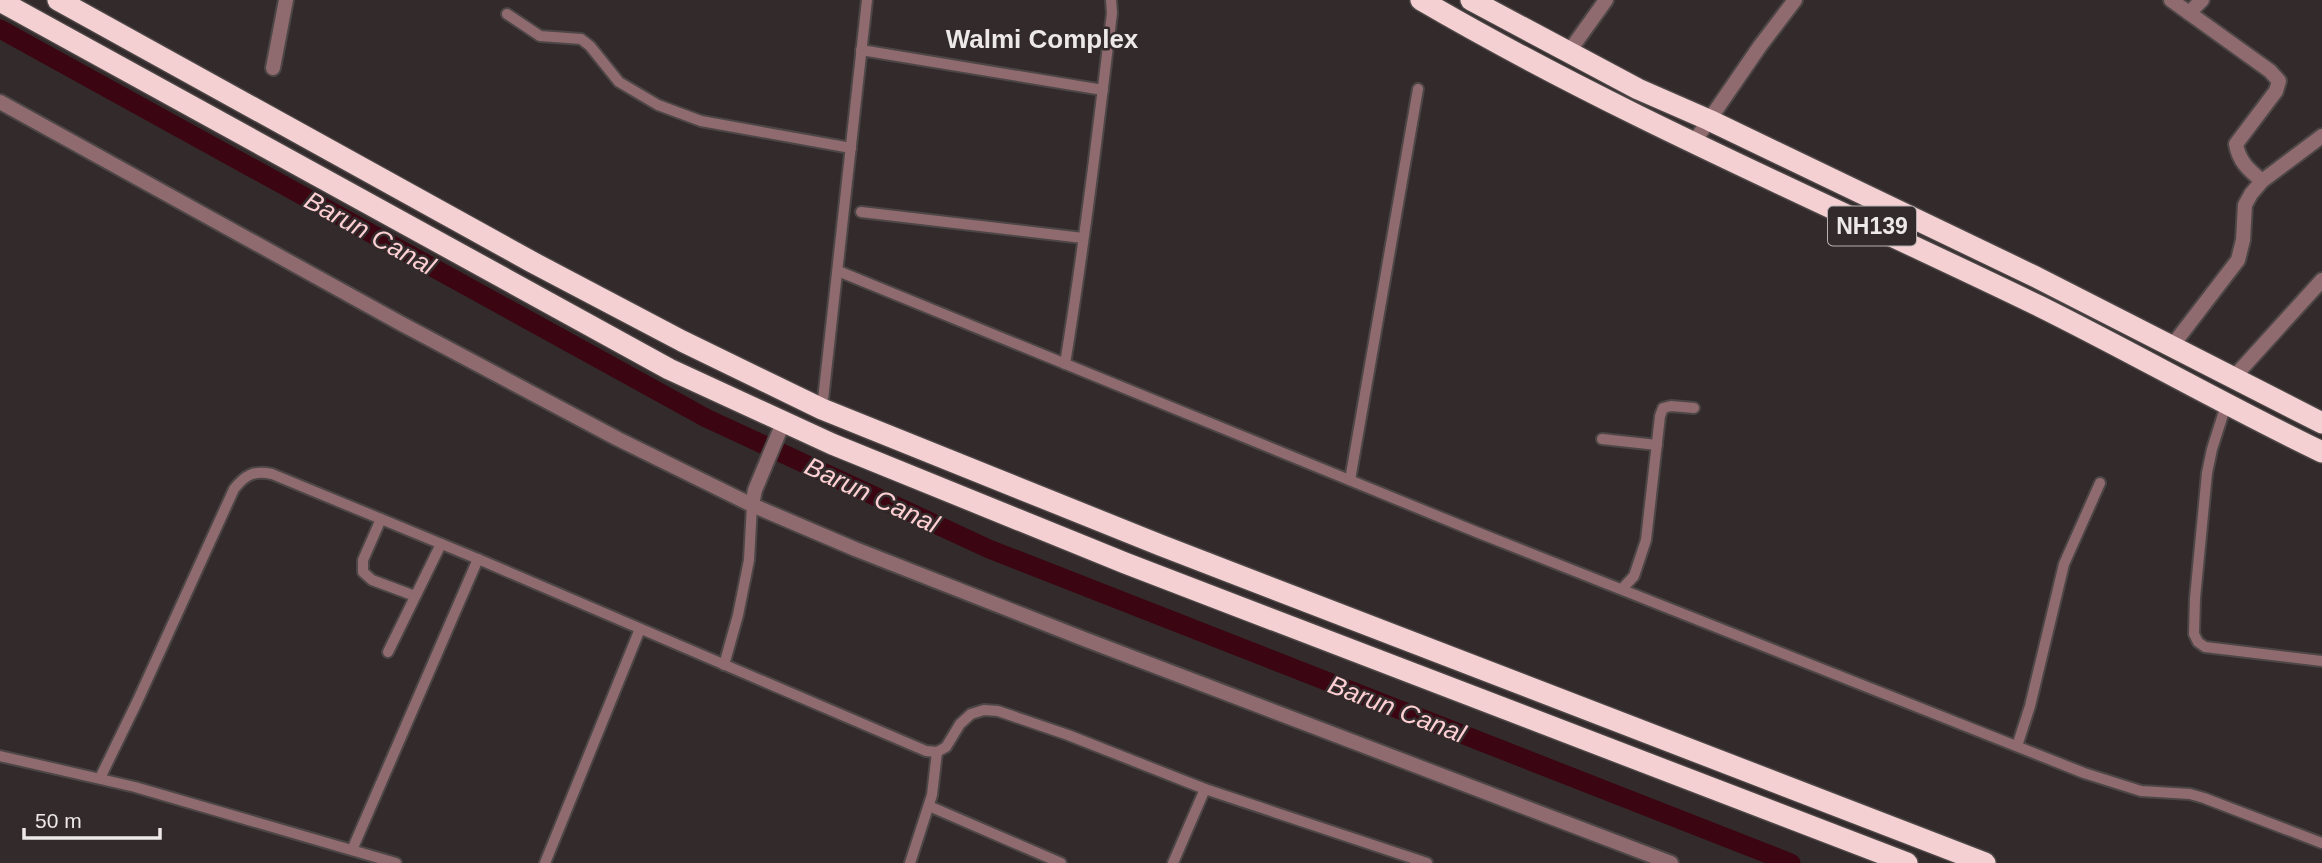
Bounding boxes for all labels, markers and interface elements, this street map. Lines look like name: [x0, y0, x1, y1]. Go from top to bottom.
district label: Walmi Complex: [946, 24, 1139, 54]
water label: Barun Canal: [300, 185, 442, 282]
road number: NH139: [1828, 206, 1916, 246]
water label: Barun Canal: [800, 451, 945, 540]
water label: Barun Canal: [1324, 669, 1471, 749]
scale bar: [24, 796, 161, 840]
text: 50 m: [35, 809, 82, 832]

